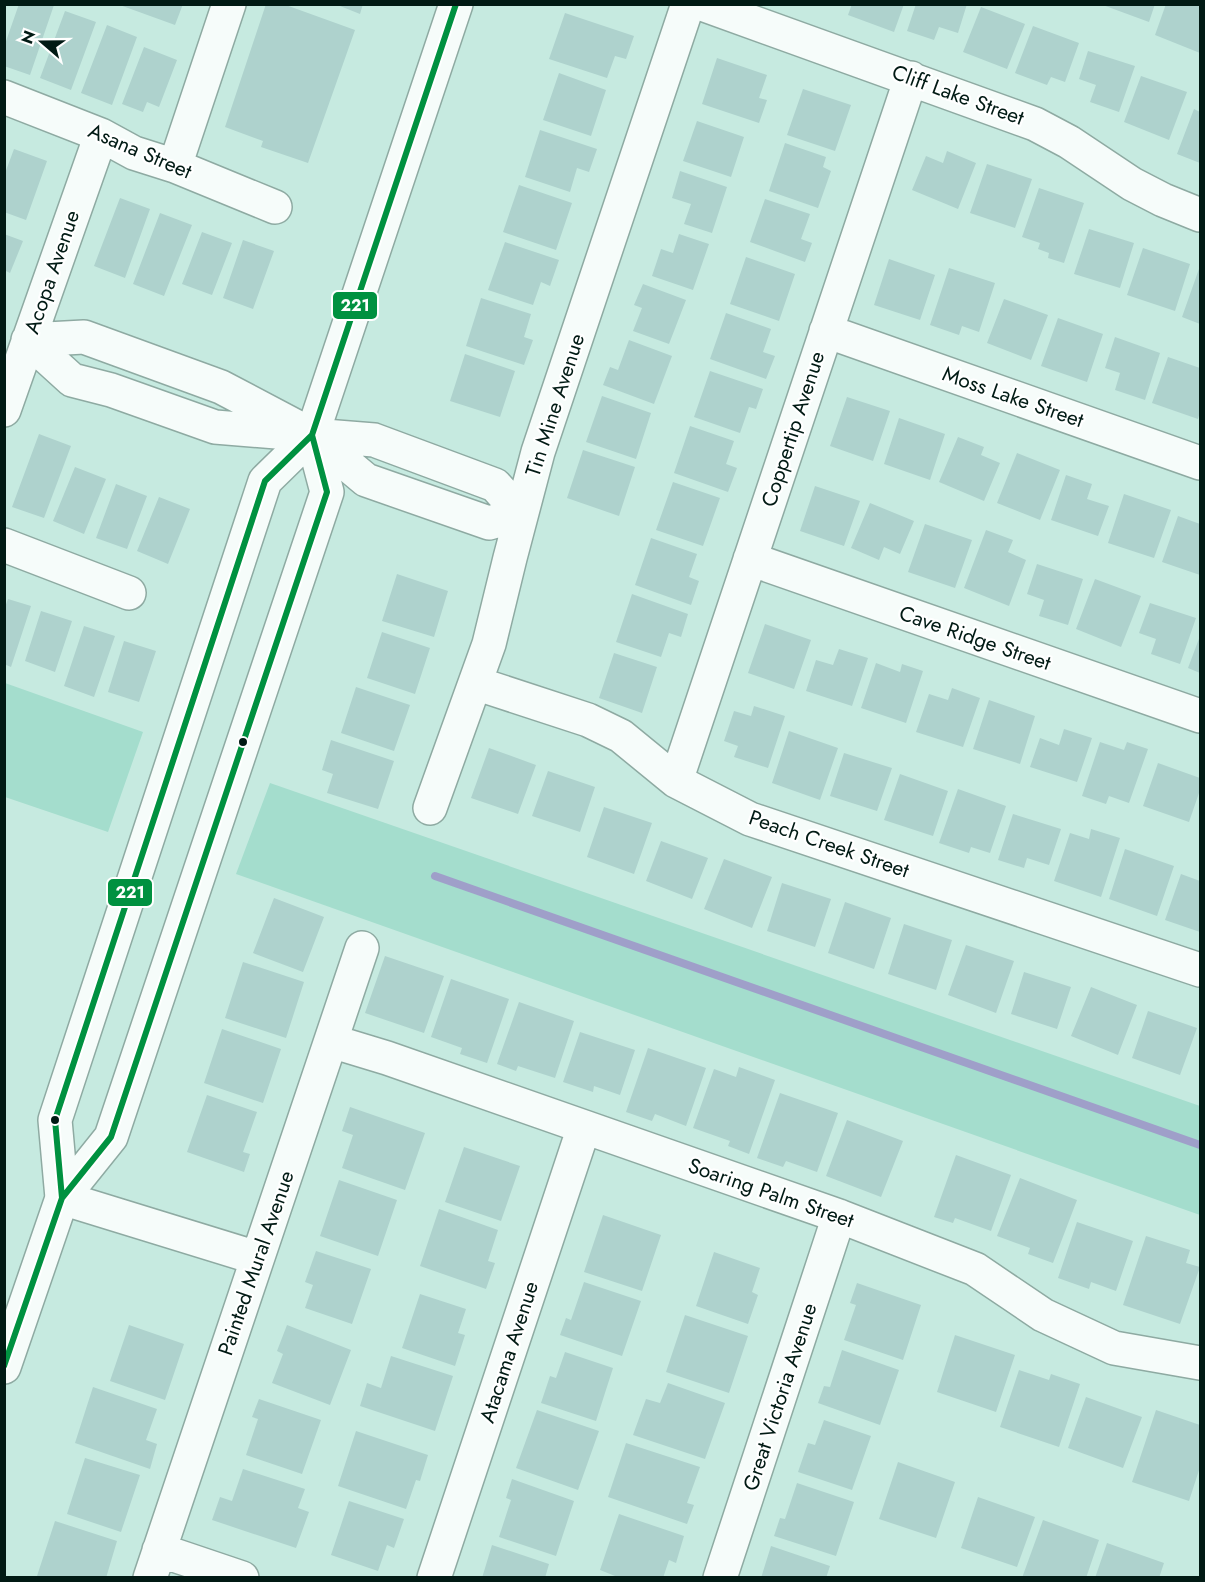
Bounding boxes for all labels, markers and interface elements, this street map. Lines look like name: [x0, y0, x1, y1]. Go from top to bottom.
north arrow: [12, 12, 72, 72]
text: N: [15, 27, 41, 47]
street label: Cliff Lake Street: [888, 57, 1028, 133]
street label: Asana Street: [84, 116, 196, 186]
street label: Acopa Avenue: [17, 206, 87, 338]
line badge: 221: [332, 291, 378, 320]
text: 221: [340, 294, 370, 317]
street label: Tin Mine Avenue: [518, 330, 592, 480]
street label: Coppertip Avenue: [754, 347, 832, 511]
street label: Moss Lake Street: [938, 359, 1088, 435]
street label: Cave Ridge Street: [895, 598, 1055, 678]
unlabelled marker: [237, 736, 249, 748]
street label: Peach Creek Street: [745, 803, 913, 885]
line badge: 221: [107, 878, 153, 907]
text: 221: [115, 881, 145, 904]
unlabelled marker: [49, 1114, 61, 1126]
street label: Soaring Palm Street: [684, 1151, 858, 1235]
street label: Painted Mural Avenue: [210, 1166, 302, 1359]
street label: Atacama Avenue: [472, 1277, 546, 1427]
street label: Great Victoria Avenue: [735, 1299, 825, 1495]

